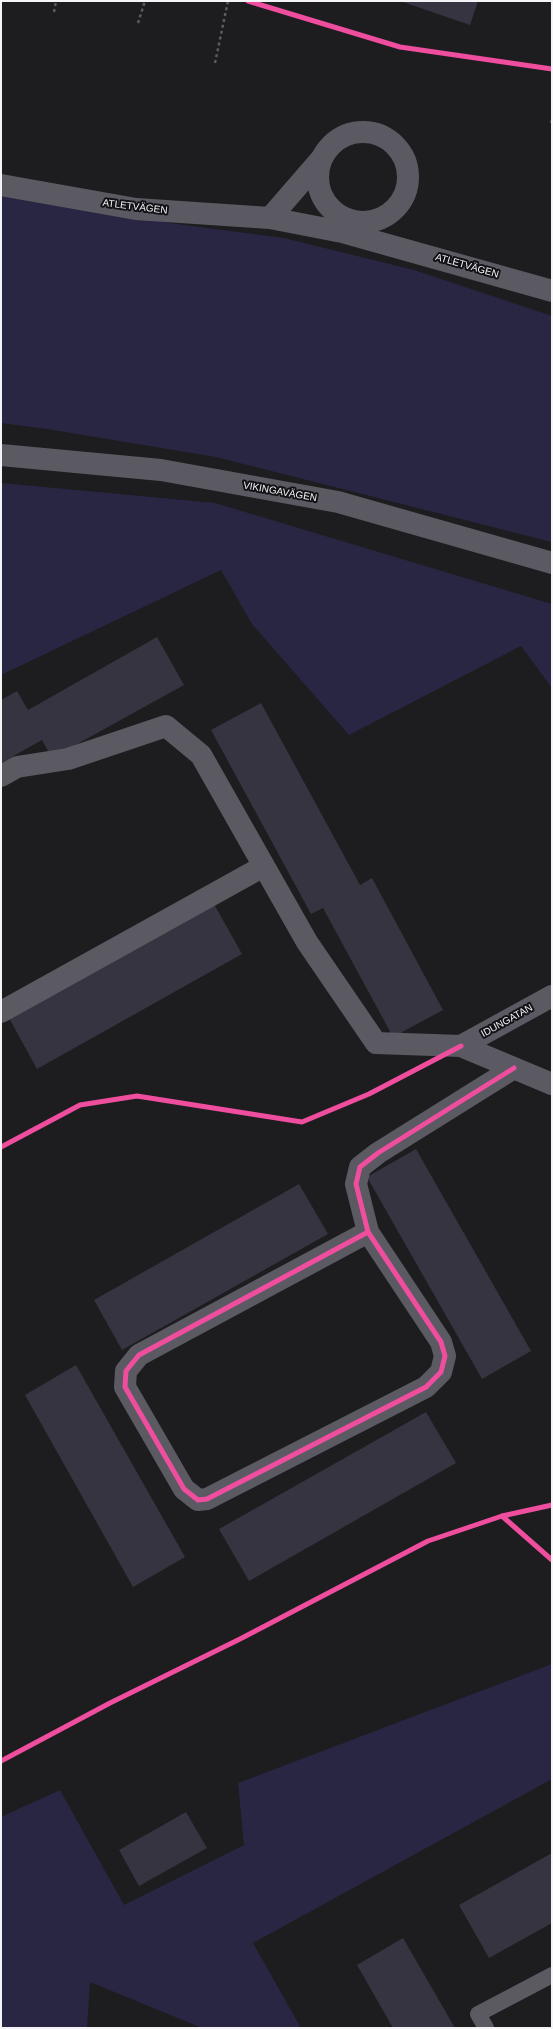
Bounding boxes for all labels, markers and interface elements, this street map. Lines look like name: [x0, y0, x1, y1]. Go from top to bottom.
street label: ATLETVÄGEN: [102, 197, 168, 217]
street label: ATLETVÄGEN: [434, 251, 500, 281]
street label: VIKINGAVÄGEN: [242, 480, 318, 504]
street label: IDUNGATAN: [479, 1002, 535, 1040]

